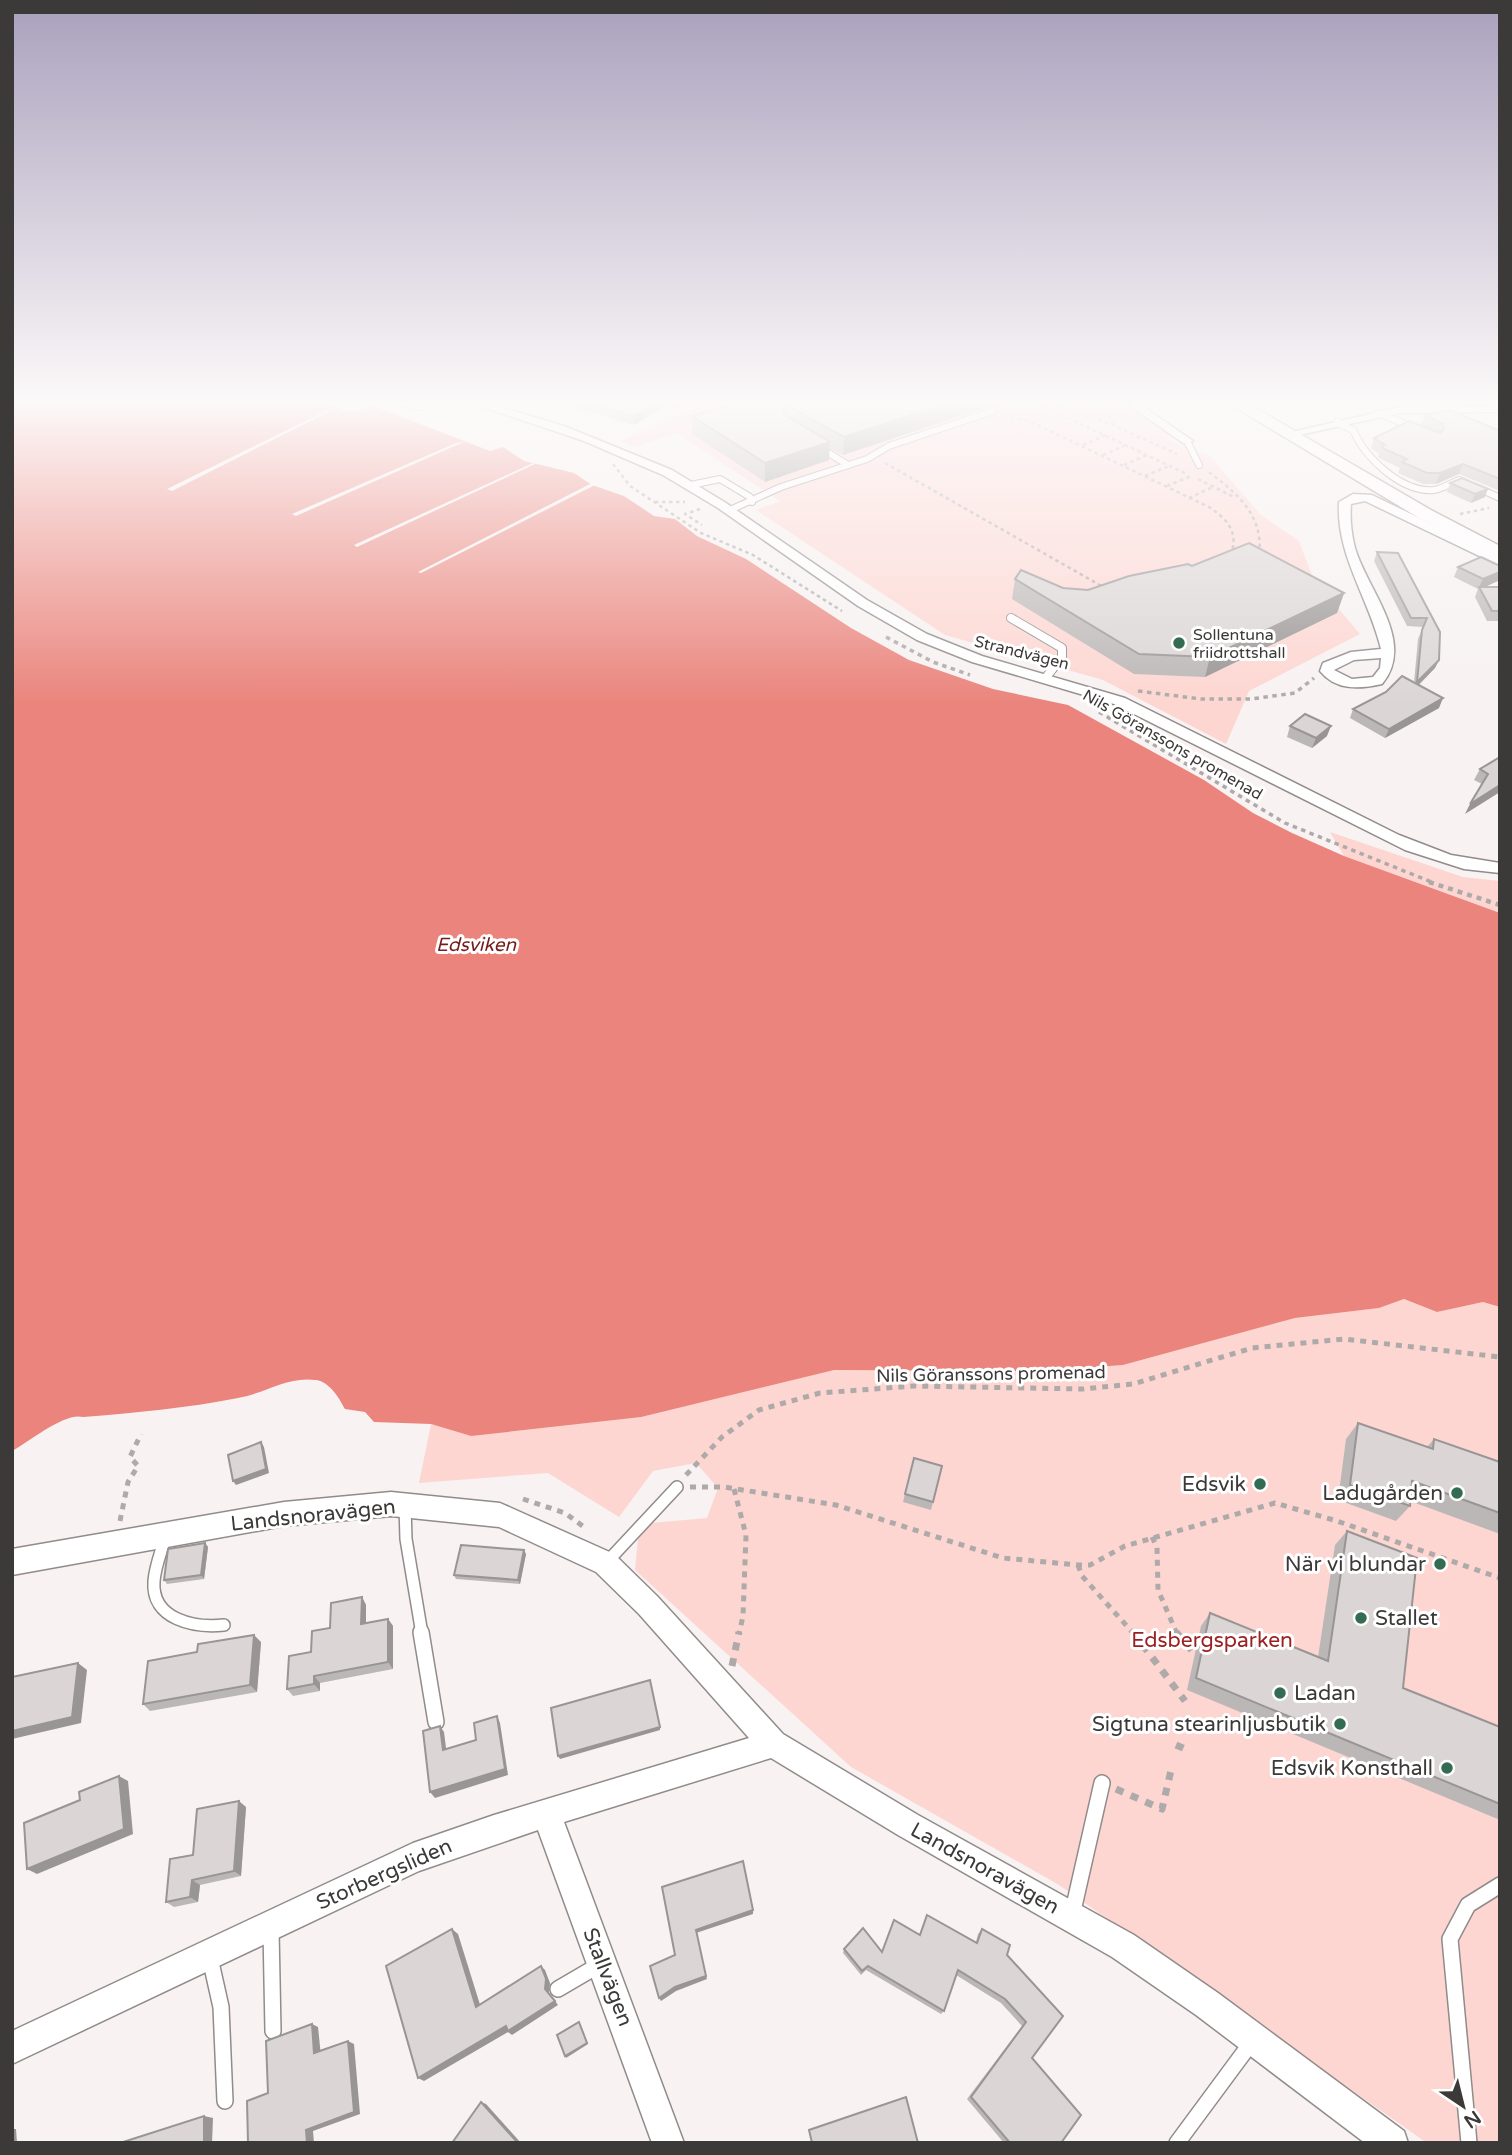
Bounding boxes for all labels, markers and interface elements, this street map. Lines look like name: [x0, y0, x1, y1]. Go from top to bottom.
place label: Sollentuna friidrottshall: [1193, 625, 1285, 663]
street label: Strandvägen: [972, 632, 1071, 674]
marker: Sollentuna friidrottshall: [1171, 635, 1187, 651]
street label: Nils Göranssons promenad: [1079, 685, 1266, 805]
water label: Edsviken: [436, 934, 517, 956]
street label: Nils Göranssons promenad: [876, 1361, 1106, 1387]
place label: Edsvik: [1182, 1472, 1246, 1497]
marker: Edsvik: [1252, 1476, 1268, 1492]
place label: Ladugården: [1322, 1481, 1443, 1506]
marker: Ladugården: [1449, 1485, 1465, 1501]
street label: Landsnoravägen: [229, 1494, 397, 1537]
place label: När vi blundar: [1285, 1552, 1426, 1577]
marker: När vi blundar: [1432, 1556, 1448, 1572]
place label: Stallet: [1375, 1606, 1438, 1631]
marker: Stallet: [1353, 1610, 1369, 1626]
park label: Edsbergsparken: [1131, 1628, 1293, 1653]
place label: Ladan: [1294, 1681, 1356, 1706]
marker: Ladan: [1272, 1685, 1288, 1701]
place label: Sigtuna stearinljusbutik: [1092, 1712, 1326, 1737]
marker: Sigtuna stearinljusbutik: [1332, 1716, 1348, 1732]
place label: Edsvik Konsthall: [1271, 1756, 1433, 1781]
marker: Edsvik Konsthall: [1439, 1760, 1455, 1776]
street label: Landsnoravägen: [906, 1817, 1063, 1920]
street label: Storbergsliden: [313, 1833, 456, 1916]
street label: Stallvägen: [577, 1924, 638, 2030]
north arrow: [1428, 2071, 1498, 2141]
text: N: [1460, 2106, 1485, 2132]

